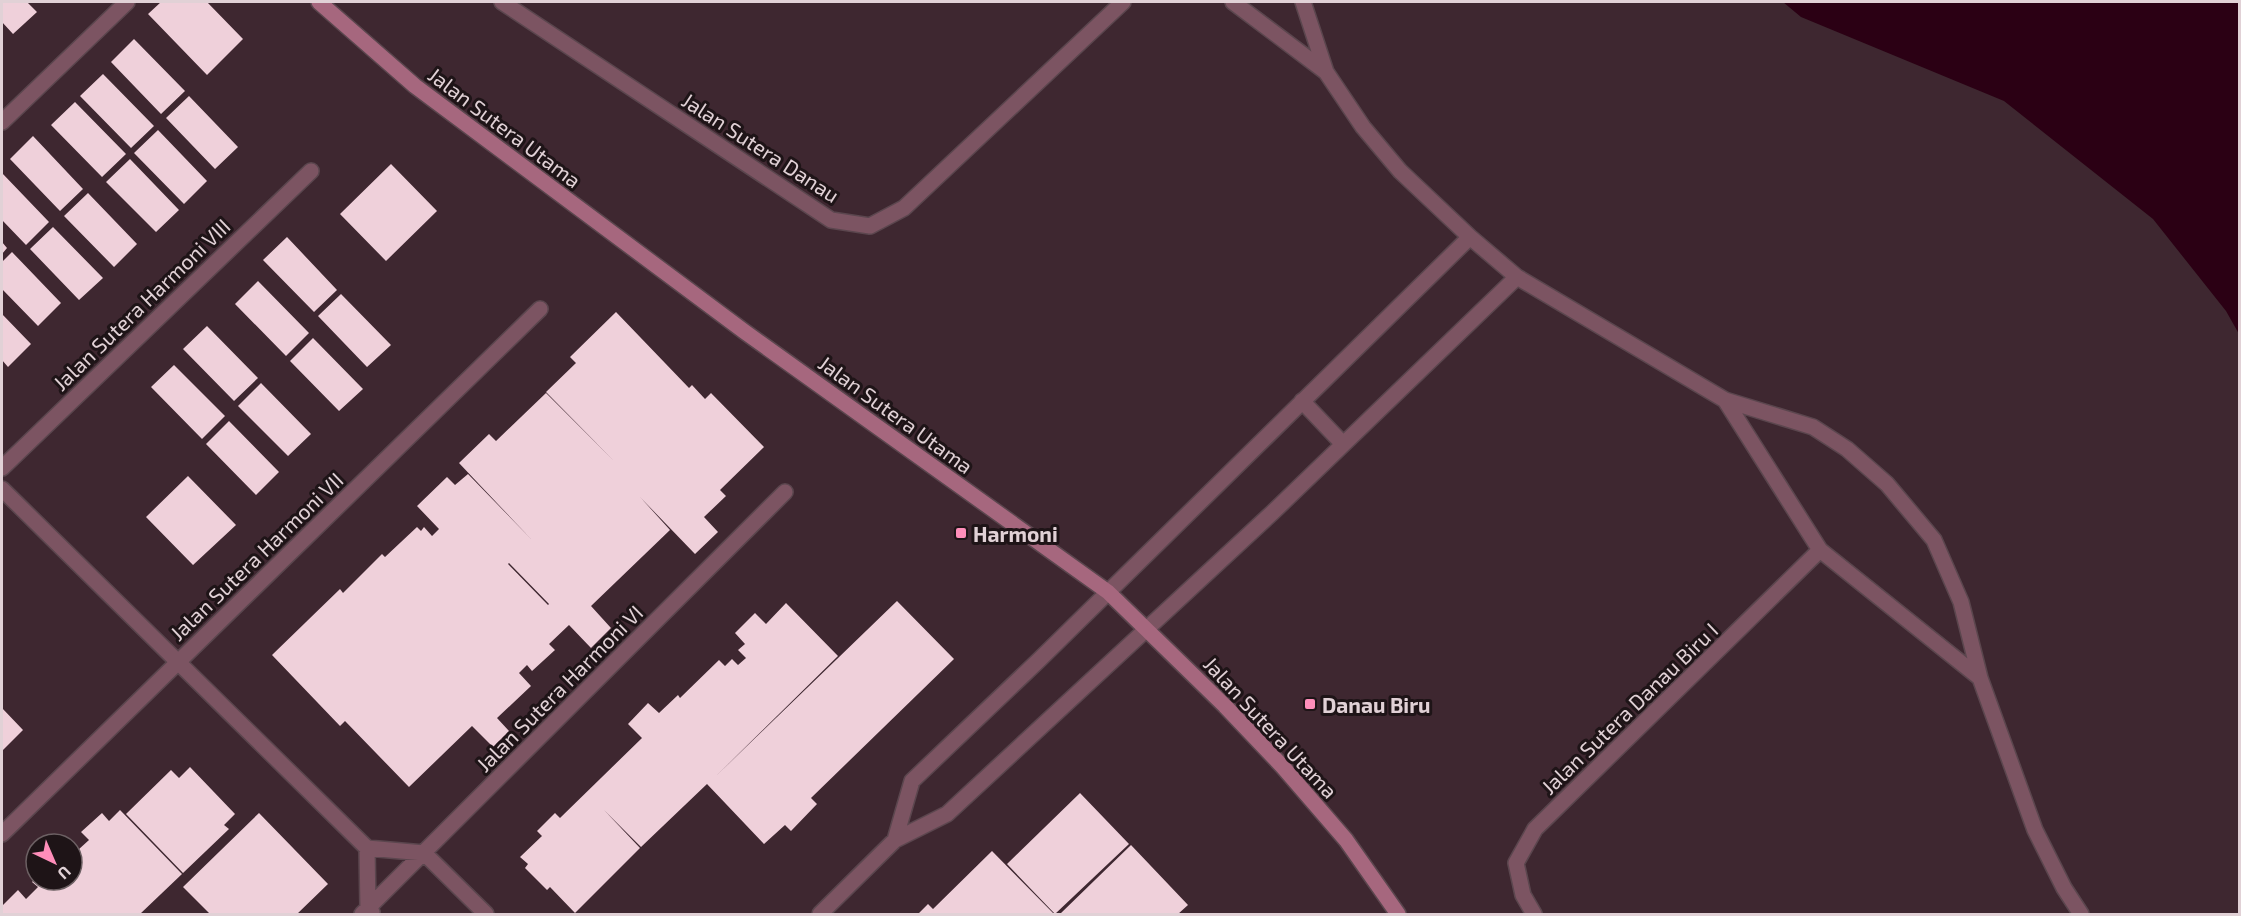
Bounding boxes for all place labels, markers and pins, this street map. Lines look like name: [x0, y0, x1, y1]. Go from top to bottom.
place label: Harmoni: [973, 521, 1058, 546]
marker: Harmoni: [954, 526, 968, 540]
place label: Danau Biru: [1322, 692, 1431, 717]
marker: Danau Biru: [1303, 697, 1317, 711]

